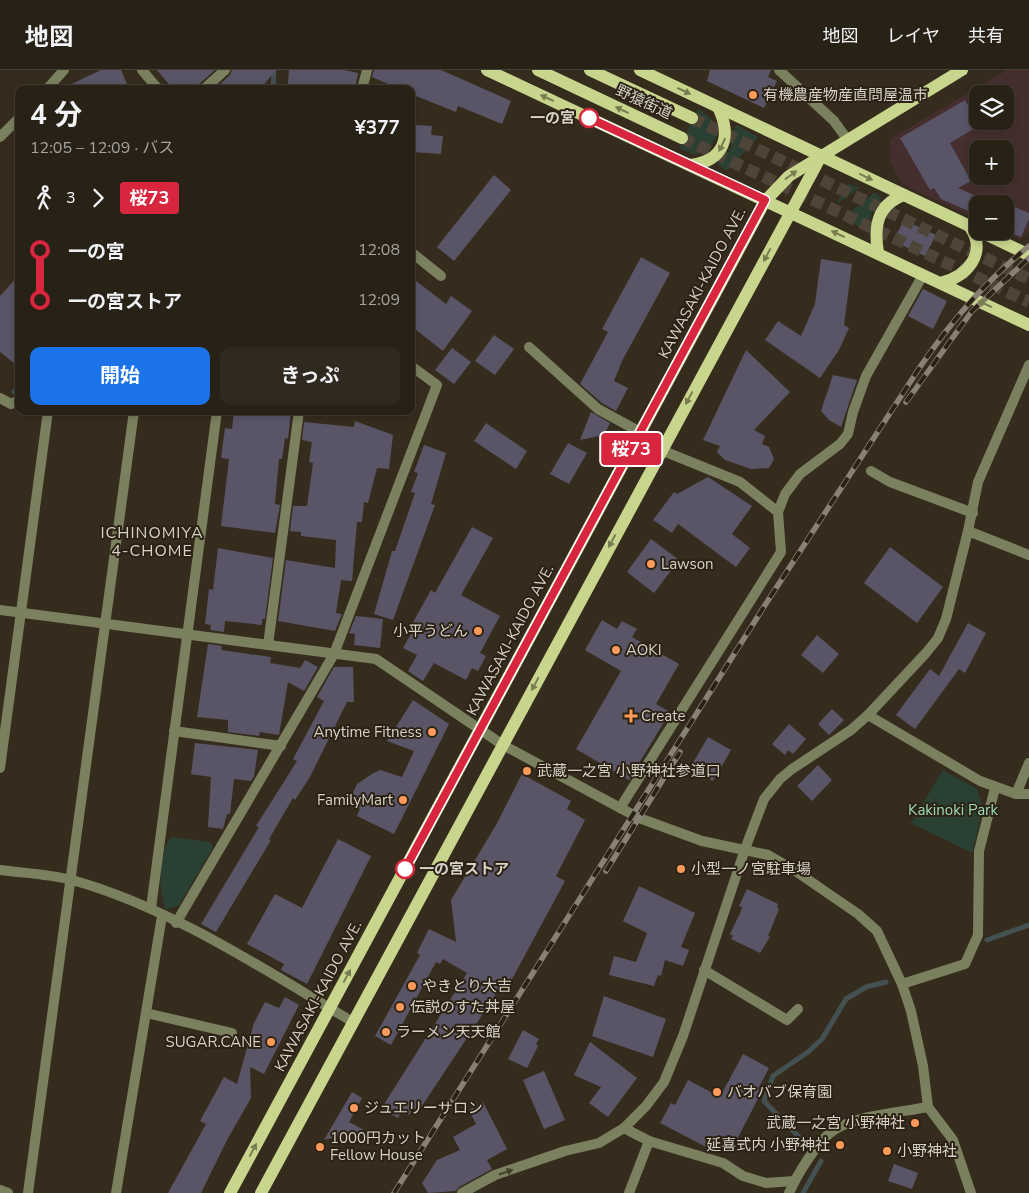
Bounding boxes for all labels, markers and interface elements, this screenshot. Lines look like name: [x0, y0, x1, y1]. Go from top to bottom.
text: 地図: [25, 21, 73, 53]
text: 地図: [823, 24, 859, 48]
text: レイヤ: [887, 24, 940, 48]
text: 共有: [968, 24, 1004, 48]
street label: 野猿街道: [613, 80, 675, 124]
place label: 有機農産物産直問屋温市: [763, 85, 928, 105]
map controls: [969, 85, 1014, 240]
button: layers: [969, 85, 1014, 130]
one-way arrow: [677, 87, 691, 95]
marker: 有機農産物産直問屋温市: [747, 89, 759, 101]
one-way arrow: [540, 94, 554, 102]
text: 4 分: [30, 96, 82, 134]
one-way arrow: [615, 105, 629, 113]
place label: 一の宮: [530, 108, 575, 128]
marker: 一の宮: [579, 108, 599, 128]
text: ¥377: [354, 115, 400, 141]
text: 12:05 – 12:09 · バス: [30, 137, 174, 159]
one-way arrow: [717, 138, 725, 152]
button: +: [969, 140, 1014, 185]
one-way arrow: [784, 170, 798, 180]
one-way arrow: [858, 173, 873, 181]
icon: walk: [30, 184, 58, 212]
icon: forward: [84, 184, 112, 212]
text: 桜73: [130, 186, 169, 210]
text: 3: [66, 187, 76, 209]
button: −: [969, 195, 1014, 240]
street label: KAWASAKI-KAIDO AVE.: [654, 204, 750, 362]
one-way arrow: [831, 230, 845, 238]
text: 一の宮: [68, 239, 125, 265]
text: 12:08: [358, 239, 400, 261]
one-way arrow: [762, 248, 771, 262]
text: 一の宮ストア: [68, 289, 182, 315]
text: 12:09: [358, 289, 400, 311]
one-way arrow: [978, 300, 992, 308]
button: 開始: [30, 347, 210, 405]
button: きっぷ: [220, 347, 400, 405]
one-way arrow: [685, 391, 694, 405]
line badge: 桜73: [602, 433, 660, 465]
text: 桜73: [611, 437, 651, 461]
district label: ICHINOMIYA 4-CHOME: [100, 522, 204, 562]
one-way arrow: [608, 534, 617, 548]
place label: Lawson: [661, 554, 714, 574]
marker: Lawson: [645, 558, 657, 570]
street label: KAWASAKI-KAIDO AVE.: [462, 561, 558, 719]
place label: 小平うどん: [393, 621, 468, 641]
marker: 小平うどん: [472, 625, 484, 637]
place label: AOKI: [626, 640, 661, 660]
marker: AOKI: [610, 644, 622, 656]
one-way arrow: [531, 677, 539, 691]
place label: Create: [641, 706, 685, 726]
marker: Create: [625, 710, 637, 722]
place label: Anytime Fitness: [313, 722, 422, 742]
marker: Anytime Fitness: [426, 726, 438, 738]
place label: 武蔵一之宮 小野神社参道口: [537, 761, 721, 781]
marker: 武蔵一之宮 小野神社参道口: [521, 765, 533, 777]
place label: FamilyMart: [317, 790, 394, 810]
marker: FamilyMart: [397, 794, 409, 806]
park label: Kakinoki Park: [908, 800, 998, 820]
marker: 一の宮ストア: [395, 859, 415, 879]
place label: 一の宮ストア: [419, 859, 509, 879]
place label: 小型一ノ宮駐車場: [691, 859, 811, 879]
marker: 小型一ノ宮駐車場: [675, 863, 687, 875]
street label: KAWASAKI-KAIDO AVE.: [270, 917, 366, 1075]
one-way arrow: [343, 969, 351, 984]
place label: やきとり大吉: [422, 976, 512, 996]
marker: やきとり大吉: [406, 980, 418, 992]
place label: 伝説のすた丼屋: [410, 997, 515, 1017]
marker: 伝説のすた丼屋: [394, 1001, 406, 1013]
place label: ラーメン天天館: [396, 1022, 500, 1042]
marker: ラーメン天天館: [380, 1026, 392, 1038]
place label: SUGAR.CANE: [165, 1032, 261, 1052]
marker: SUGAR.CANE: [265, 1036, 277, 1048]
place label: バオバブ保育園: [727, 1082, 832, 1102]
marker: バオバブ保育園: [711, 1086, 723, 1098]
place label: ジュエリーサロン: [364, 1098, 483, 1118]
marker: ジュエリーサロン: [348, 1102, 360, 1114]
place label: 武蔵一之宮 小野神社: [766, 1113, 905, 1133]
marker: 武蔵一之宮 小野神社: [909, 1117, 921, 1129]
place label: 1000円カット Fellow House: [330, 1128, 426, 1165]
place label: 延喜式内 小野神社: [706, 1135, 830, 1155]
marker: 延喜式内 小野神社: [834, 1139, 846, 1151]
marker: 1000円カット Fellow House: [314, 1141, 326, 1153]
place label: 小野神社: [897, 1141, 957, 1161]
one-way arrow: [249, 1143, 257, 1157]
marker: 小野神社: [881, 1145, 893, 1157]
one-way arrow: [498, 1167, 513, 1175]

